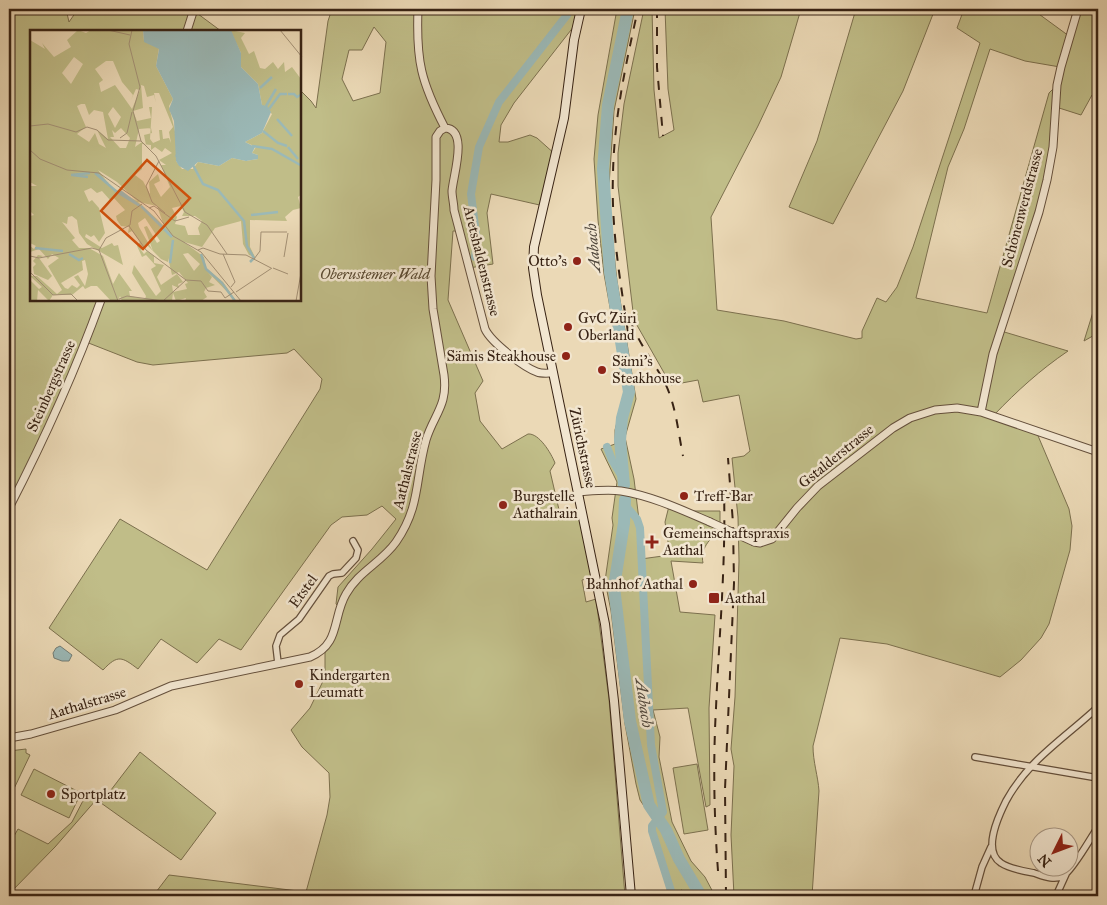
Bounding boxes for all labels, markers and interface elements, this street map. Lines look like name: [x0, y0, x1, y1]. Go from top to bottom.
inset map: [30, 30, 301, 301]
street label: Schönenwerdstrasse: [997, 147, 1047, 269]
street label: Aretshaldenstrasse: [459, 203, 504, 318]
water label: Aabach: [581, 222, 604, 275]
place label: Otto's: [528, 252, 567, 270]
marker: Otto's: [571, 255, 583, 267]
park label: Oberustemer Wald: [320, 265, 431, 283]
place label: GvC Züri Oberland: [578, 309, 637, 344]
marker: GvC Züri Oberland: [562, 321, 574, 333]
street label: Steinbergstrasse: [23, 337, 79, 435]
place label: Sämis Steakhouse: [446, 347, 556, 365]
marker: Sämis Steakhouse: [560, 350, 572, 362]
place label: Sämi's Steakhouse: [612, 352, 681, 387]
marker: Sämi's Steakhouse: [596, 364, 608, 376]
street label: Zürichstrasse: [566, 406, 600, 490]
street label: Gstalderstrasse: [795, 420, 877, 492]
street label: Aathalstrasse: [388, 429, 425, 512]
place label: Burgstelle Aathalrain: [512, 487, 578, 522]
place label: Treff-Bar: [694, 487, 753, 505]
marker: Treff-Bar: [678, 490, 690, 502]
marker: Burgstelle Aathalrain: [497, 499, 509, 511]
place label: Gemeinschaftspraxis Aathal: [662, 524, 789, 559]
marker: Gemeinschaftspraxis Aathal: [645, 535, 659, 549]
street label: Etstel: [285, 570, 322, 611]
place label: Bahnhof Aathal: [586, 575, 684, 593]
marker: Bahnhof Aathal: [687, 578, 699, 590]
place label: Aathal: [724, 589, 766, 607]
marker: Aathal: [707, 591, 721, 605]
place label: Kindergarten Leumatt: [309, 666, 390, 701]
water label: Aabach: [631, 675, 657, 729]
marker: Kindergarten Leumatt: [293, 678, 305, 690]
street label: Aathalstrasse: [45, 683, 128, 724]
place label: Sportplatz: [61, 785, 126, 803]
marker: Sportplatz: [45, 788, 57, 800]
north arrow: [1030, 828, 1080, 878]
text: N: [1034, 850, 1055, 870]

